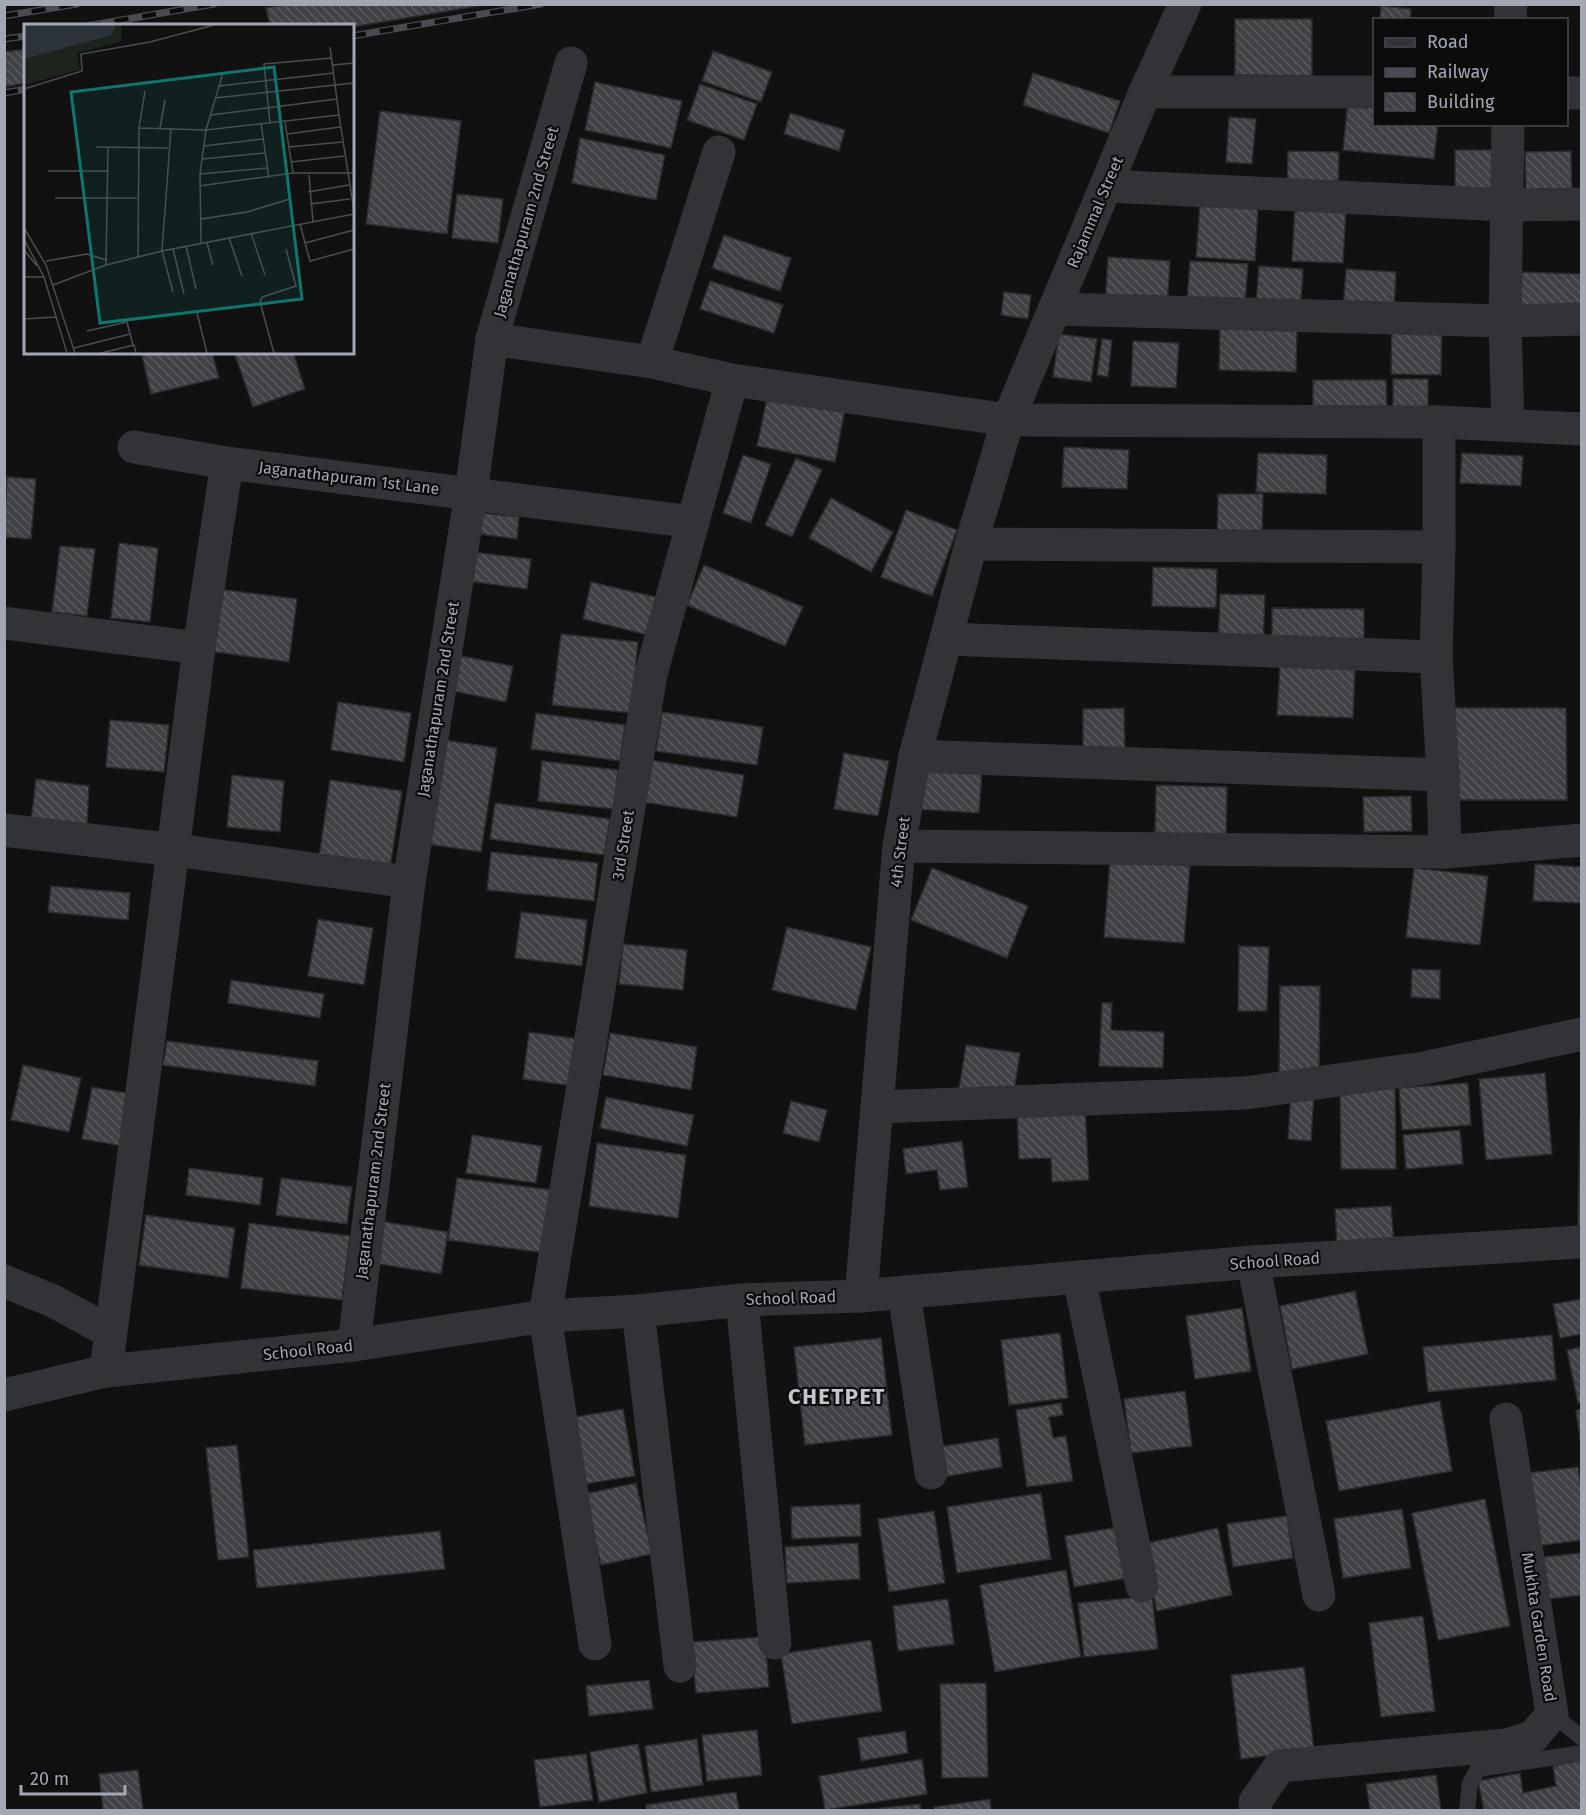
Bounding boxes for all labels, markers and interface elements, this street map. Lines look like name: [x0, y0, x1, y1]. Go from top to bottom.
legend: [1373, 18, 1568, 126]
inset map: [24, 24, 354, 354]
text: Road: [1427, 31, 1469, 53]
text: Railway: [1427, 61, 1489, 83]
text: Building: [1427, 91, 1495, 113]
street label: Jaganathapuram 2nd Street: [490, 124, 562, 320]
street label: Rajammal Street: [1063, 153, 1127, 271]
street label: Jaganathapuram 1st Lane: [257, 457, 441, 499]
street label: Jaganathapuram 2nd Street: [413, 600, 463, 798]
street label: 3rd Street: [608, 808, 638, 882]
street label: 4th Street: [886, 815, 914, 889]
street label: Jaganathapuram 2nd Street: [352, 1082, 395, 1280]
street label: School Road: [1229, 1248, 1321, 1274]
street label: School Road: [746, 1287, 836, 1309]
street label: School Road: [262, 1336, 354, 1364]
district label: CHETPET: [788, 1383, 886, 1410]
street label: Mukhta Garden Road: [1518, 1551, 1560, 1703]
scale bar: [21, 1758, 124, 1796]
text: 20 m: [30, 1768, 69, 1790]

